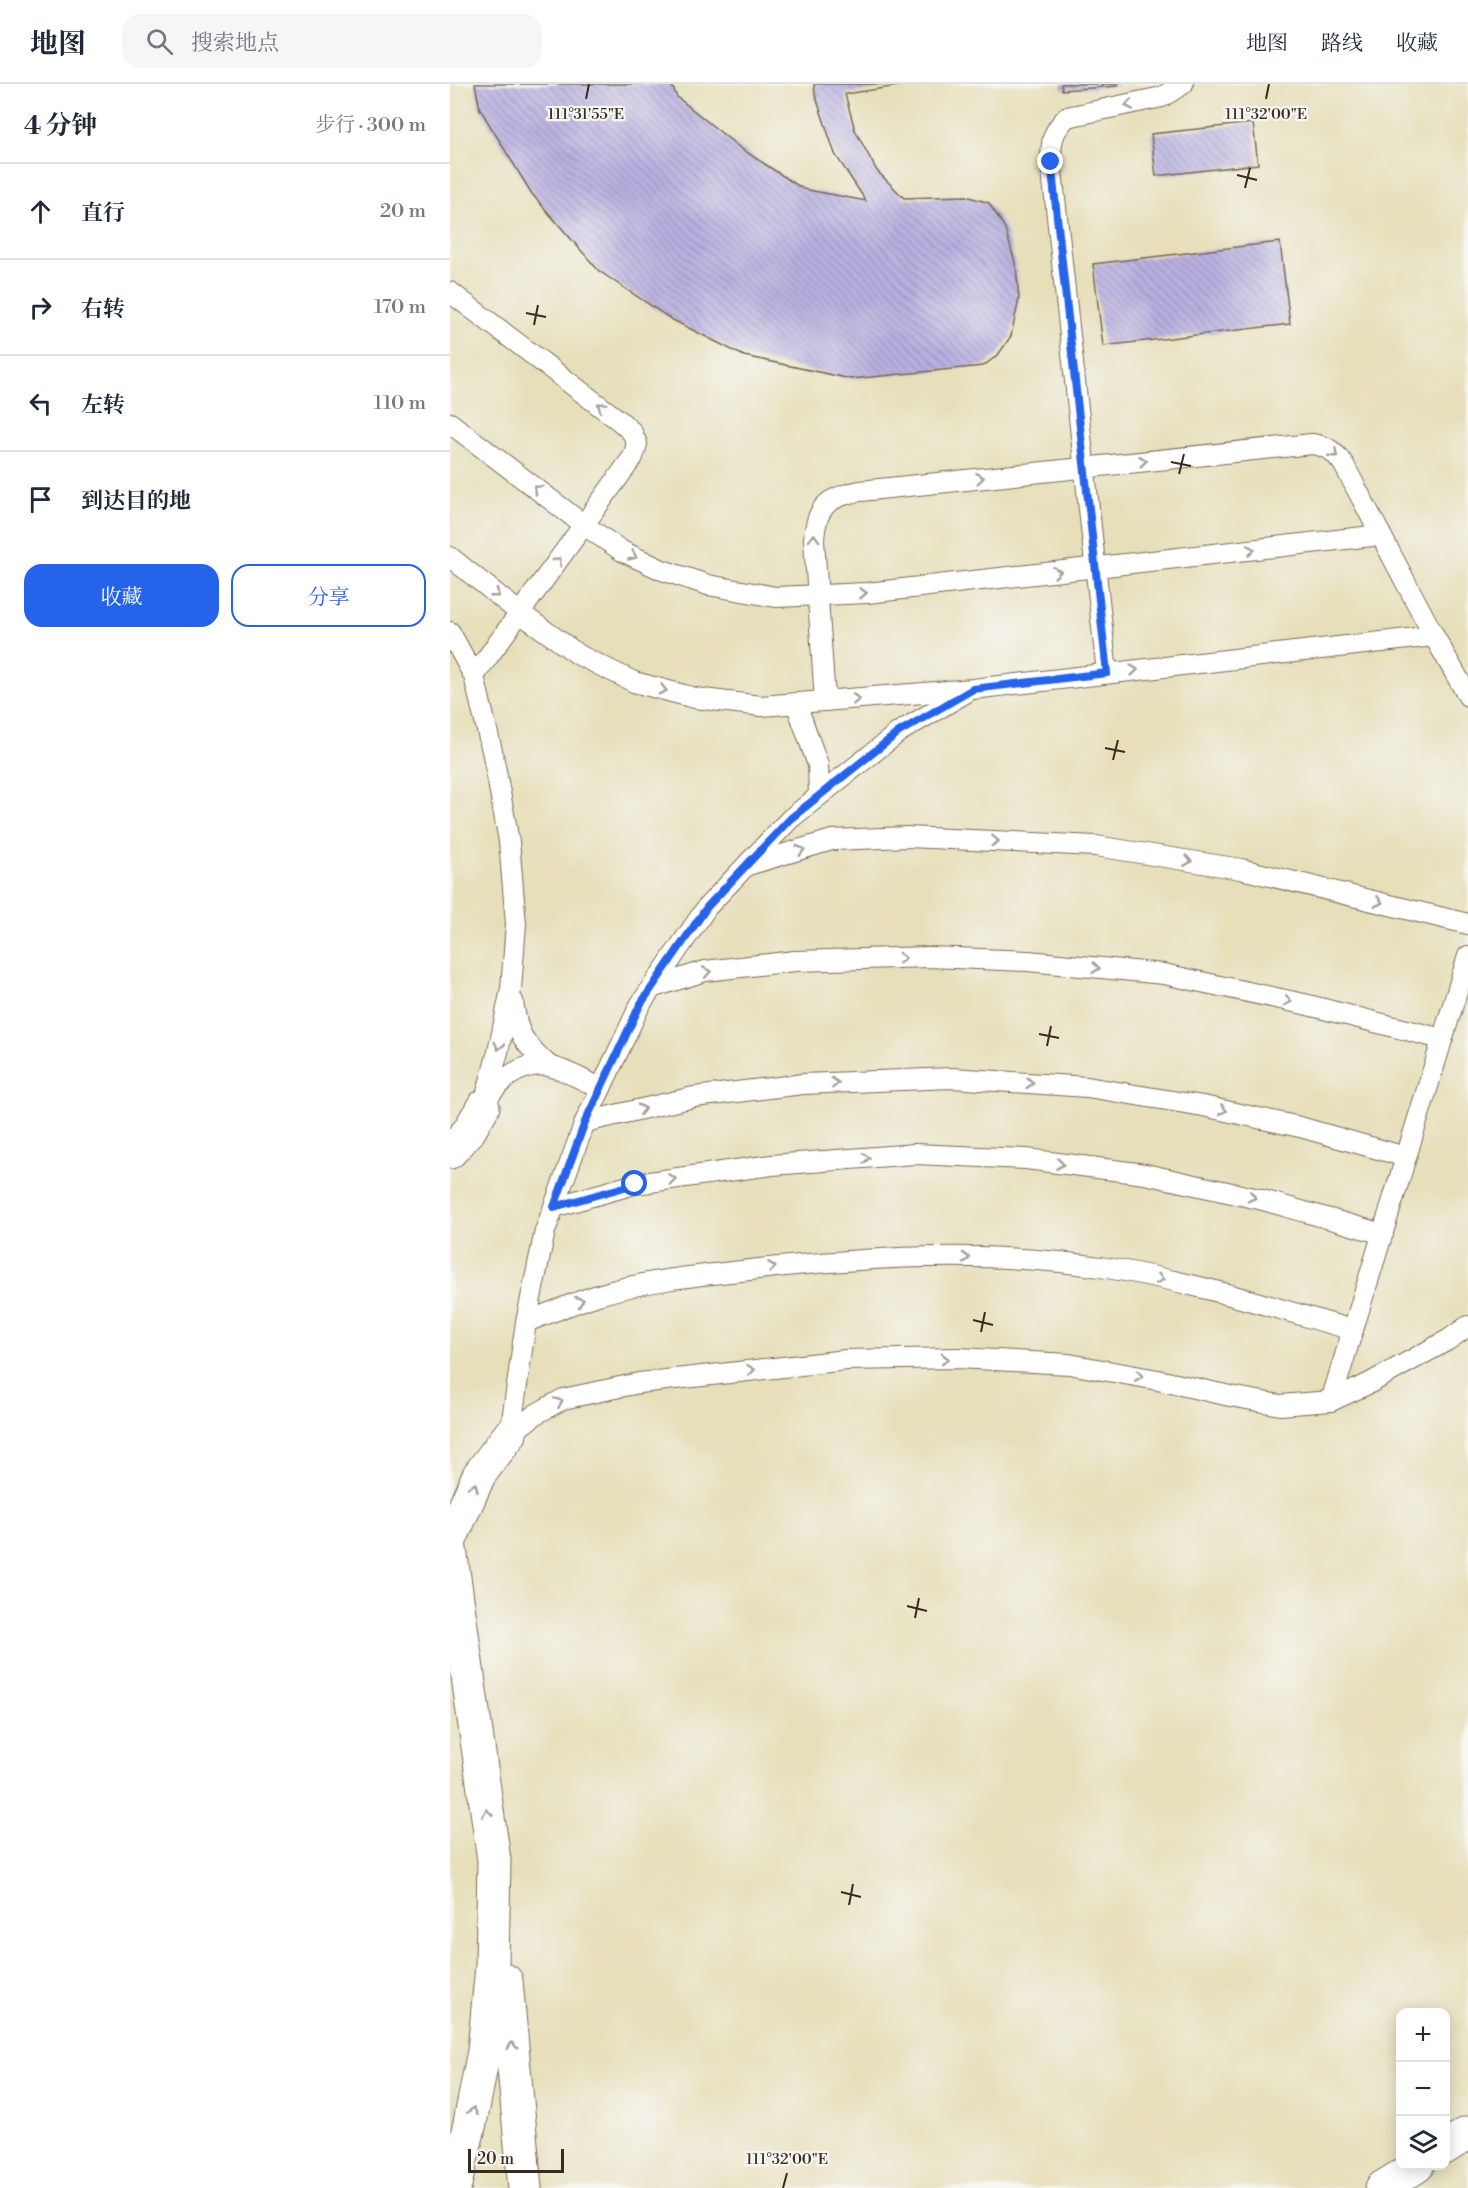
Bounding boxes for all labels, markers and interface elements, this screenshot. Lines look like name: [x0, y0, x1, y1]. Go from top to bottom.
search box: [122, 14, 542, 68]
icon: search: [143, 25, 176, 58]
text: 地图: [30, 27, 86, 62]
text: 搜索地点: [191, 30, 279, 57]
text: 地图: [1246, 31, 1288, 57]
text: 路线: [1321, 31, 1363, 57]
text: 收藏: [1396, 31, 1438, 57]
one-way arrow: [1125, 98, 1135, 111]
text: 111°31'55"E: [548, 105, 624, 124]
text: 111°32'00"E: [1225, 105, 1307, 124]
text: 4 分钟: [24, 110, 98, 142]
text: 步行 · 300 m: [315, 113, 426, 138]
route end: [1037, 148, 1063, 174]
icon: ahead: [24, 195, 57, 228]
text: 20 m: [380, 199, 426, 224]
text: 直行: [81, 200, 125, 227]
icon: right: [24, 291, 57, 324]
text: 170 m: [374, 295, 426, 320]
text: 右转: [81, 296, 125, 323]
icon: left: [24, 387, 57, 420]
text: 110 m: [374, 391, 426, 416]
text: 左转: [81, 392, 125, 419]
one-way arrow: [597, 403, 608, 414]
one-way arrow: [1327, 447, 1337, 458]
one-way arrow: [1138, 455, 1148, 468]
one-way arrow: [975, 472, 984, 485]
icon: arrive: [24, 483, 57, 516]
one-way arrow: [533, 486, 544, 497]
text: 到达目的地: [81, 488, 191, 515]
one-way arrow: [808, 534, 821, 543]
one-way arrow: [1246, 544, 1255, 556]
one-way arrow: [626, 549, 637, 561]
one-way arrow: [551, 556, 562, 567]
button: 收藏: [24, 564, 219, 627]
button: 分享: [231, 564, 426, 627]
one-way arrow: [1052, 566, 1061, 579]
one-way arrow: [489, 586, 500, 597]
one-way arrow: [859, 587, 868, 600]
one-way arrow: [1129, 664, 1139, 677]
one-way arrow: [657, 683, 668, 695]
one-way arrow: [852, 693, 861, 706]
one-way arrow: [990, 834, 999, 847]
one-way arrow: [795, 845, 806, 857]
one-way arrow: [1183, 854, 1193, 867]
one-way arrow: [1374, 894, 1384, 907]
one-way arrow: [897, 951, 906, 964]
one-way arrow: [1092, 961, 1101, 974]
one-way arrow: [702, 966, 712, 979]
one-way arrow: [1283, 993, 1293, 1006]
one-way arrow: [494, 1041, 507, 1051]
one-way arrow: [830, 1077, 839, 1089]
one-way arrow: [1025, 1077, 1034, 1090]
one-way arrow: [637, 1103, 647, 1116]
one-way arrow: [1217, 1103, 1227, 1116]
one-way arrow: [861, 1152, 870, 1165]
one-way arrow: [1056, 1157, 1065, 1169]
route start: [621, 1170, 647, 1196]
one-way arrow: [667, 1173, 677, 1185]
one-way arrow: [1247, 1190, 1257, 1203]
one-way arrow: [962, 1252, 971, 1264]
one-way arrow: [767, 1261, 776, 1274]
one-way arrow: [1155, 1272, 1165, 1285]
one-way arrow: [575, 1296, 585, 1309]
one-way arrow: [941, 1352, 950, 1365]
one-way arrow: [746, 1364, 755, 1377]
one-way arrow: [1134, 1370, 1144, 1382]
one-way arrow: [553, 1398, 564, 1410]
one-way arrow: [466, 1482, 478, 1493]
one-way arrow: [482, 1808, 494, 1817]
map controls: [1396, 2008, 1450, 2170]
button: +: [1396, 2008, 1450, 2062]
one-way arrow: [506, 2042, 519, 2051]
button: −: [1396, 2062, 1450, 2116]
one-way arrow: [466, 2106, 479, 2116]
button: layers: [1396, 2116, 1450, 2170]
scale bar: [468, 2146, 564, 2174]
text: 20 m: [477, 2149, 514, 2169]
text: 111°32'00"E: [746, 2150, 828, 2169]

